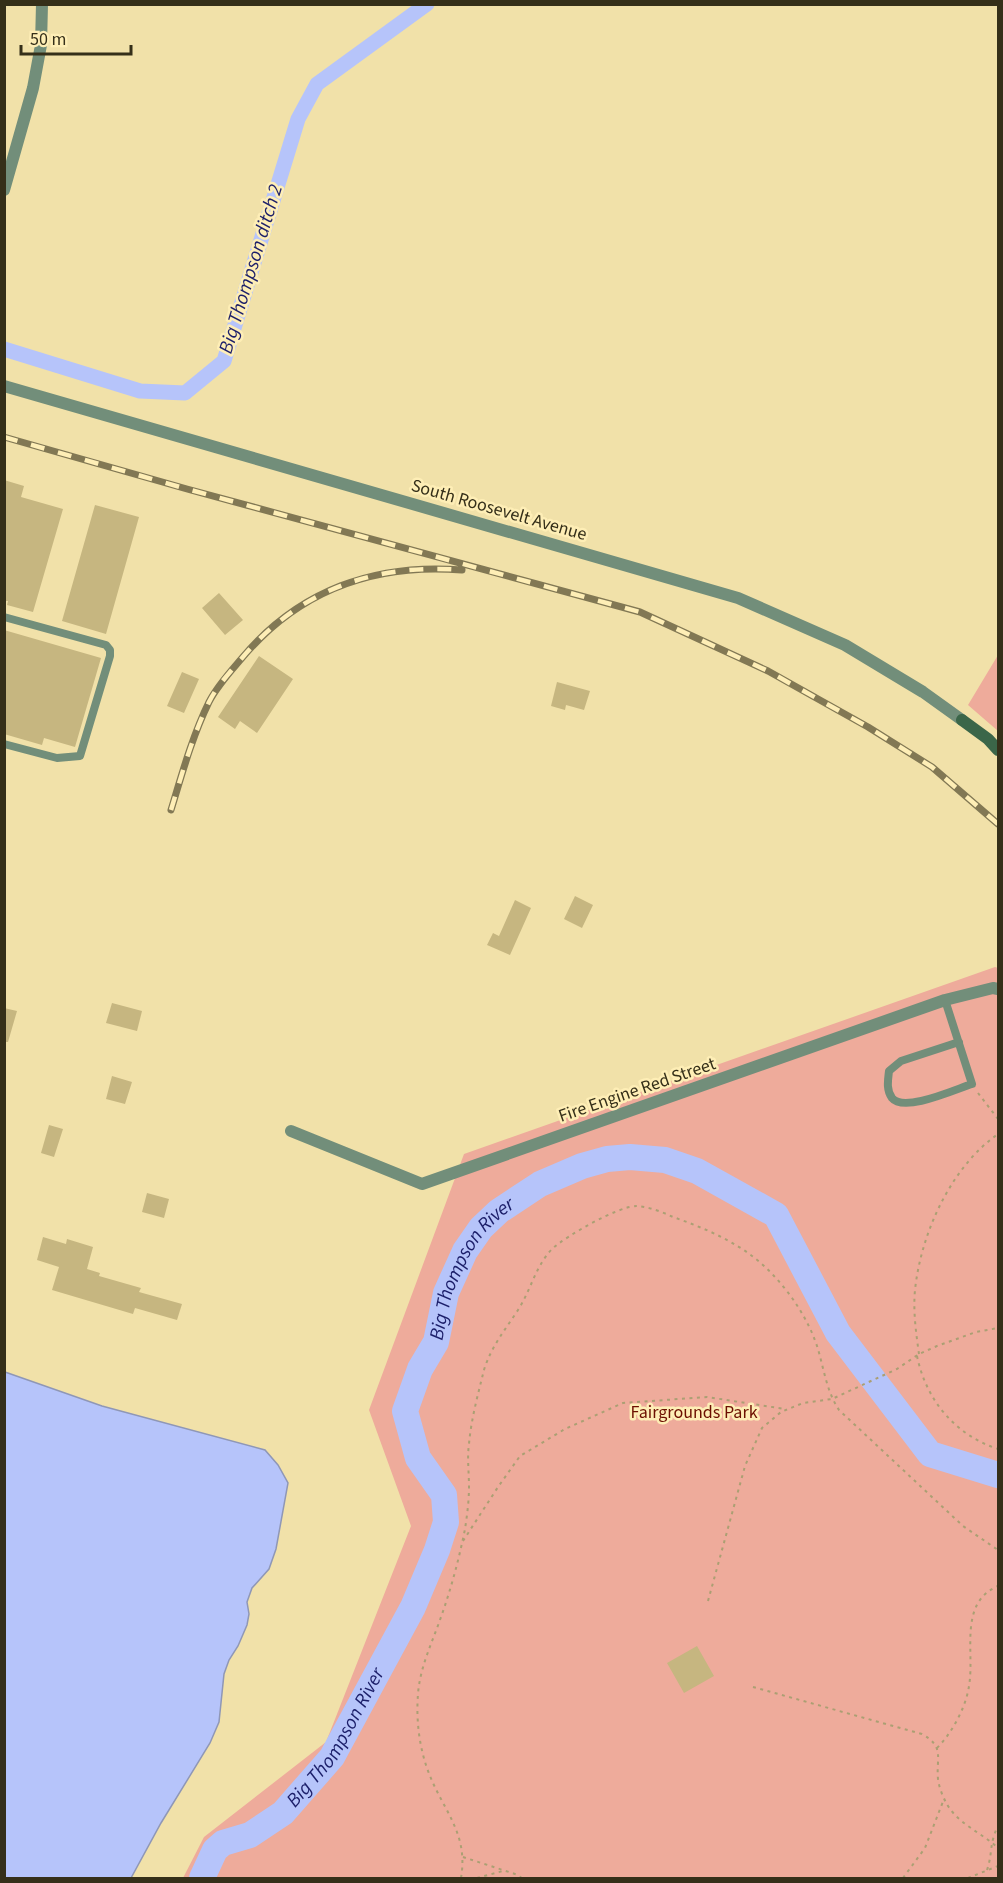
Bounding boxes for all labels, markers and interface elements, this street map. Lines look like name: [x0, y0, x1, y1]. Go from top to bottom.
scale bar: [21, 18, 130, 56]
text: 50 m: [30, 27, 66, 52]
water label: Big Thompson ditch 2: [212, 181, 290, 357]
street label: South Roosevelt Avenue: [408, 473, 590, 547]
street label: Fire Engine Red Street: [555, 1051, 719, 1129]
water label: Big Thompson River: [423, 1190, 521, 1343]
park label: Fairgrounds Park: [630, 1400, 758, 1425]
water label: Big Thompson River: [280, 1662, 392, 1814]

